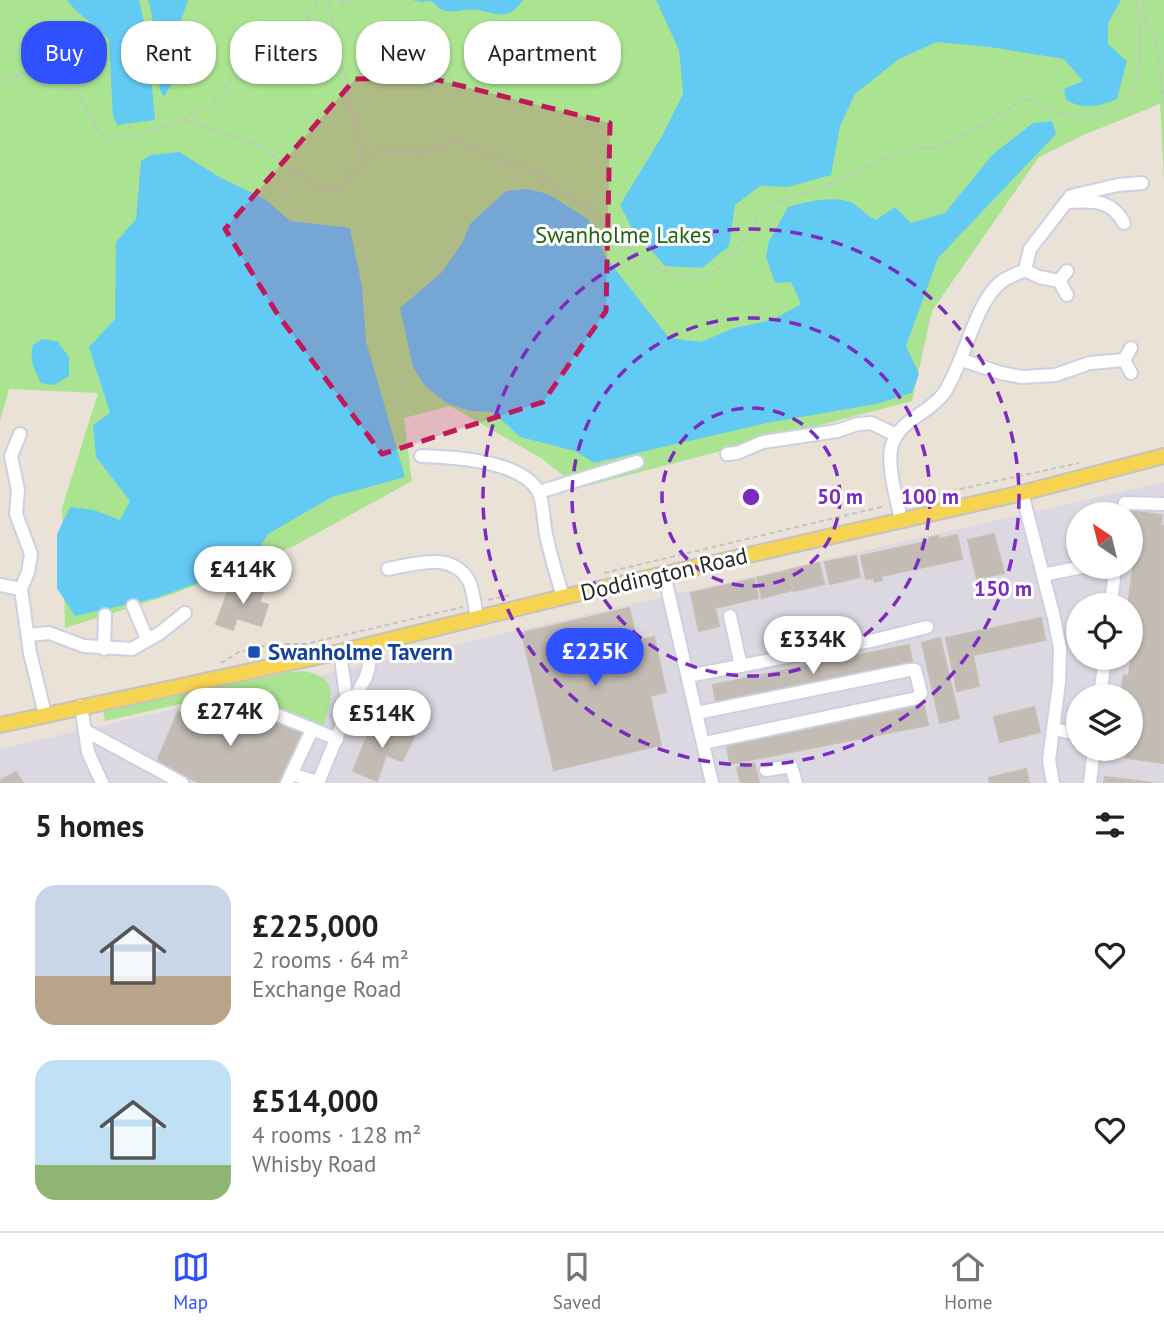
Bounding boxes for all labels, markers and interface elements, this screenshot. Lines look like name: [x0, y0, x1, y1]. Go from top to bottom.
chip: Buy: [21, 21, 107, 84]
chip: Rent: [121, 21, 216, 84]
chip: Filters: [230, 21, 342, 84]
chip: New: [356, 21, 450, 84]
chip: Apartment: [464, 21, 621, 84]
park label: Swanholme Lakes: [535, 220, 711, 249]
text: 50 m: [817, 483, 863, 510]
text: 100 m: [901, 483, 959, 510]
centre of rings: [739, 485, 763, 509]
north arrow: [1066, 502, 1143, 579]
map controls: [1066, 502, 1143, 761]
street label: Doddington Road: [578, 540, 750, 607]
pin: £414K: [194, 546, 292, 606]
text: £414K: [210, 554, 276, 583]
text: 150 m: [974, 575, 1032, 602]
button: locate: [1066, 593, 1143, 670]
pin: £334K: [764, 616, 862, 676]
text: £334K: [780, 624, 846, 653]
pin: £225K: [546, 628, 644, 688]
text: £225K: [562, 636, 628, 665]
place label: Swanholme Tavern: [268, 637, 453, 666]
marker: Swanholme Tavern: [246, 644, 262, 660]
button: layers: [1066, 684, 1143, 761]
pin: £274K: [181, 688, 279, 748]
pin: £514K: [333, 690, 431, 750]
text: £274K: [197, 696, 263, 725]
text: £514K: [349, 698, 415, 727]
text: 5 homes: [35, 806, 144, 845]
icon: filters: [1091, 806, 1129, 844]
text: £225,000: [252, 906, 379, 945]
icon: home: [91, 913, 175, 997]
icon: heart: [1091, 936, 1129, 974]
text: 2 rooms · 64 m²: [252, 945, 409, 974]
text: Exchange Road: [252, 974, 401, 1003]
text: £514,000: [252, 1081, 379, 1120]
icon: home: [91, 1088, 175, 1172]
icon: heart: [1091, 1111, 1129, 1149]
text: 4 rooms · 128 m²: [252, 1120, 421, 1149]
text: Whisby Road: [252, 1149, 376, 1178]
tab: Map: [172, 1248, 210, 1314]
tab: Saved: [553, 1248, 601, 1314]
tab: Home: [944, 1248, 992, 1314]

